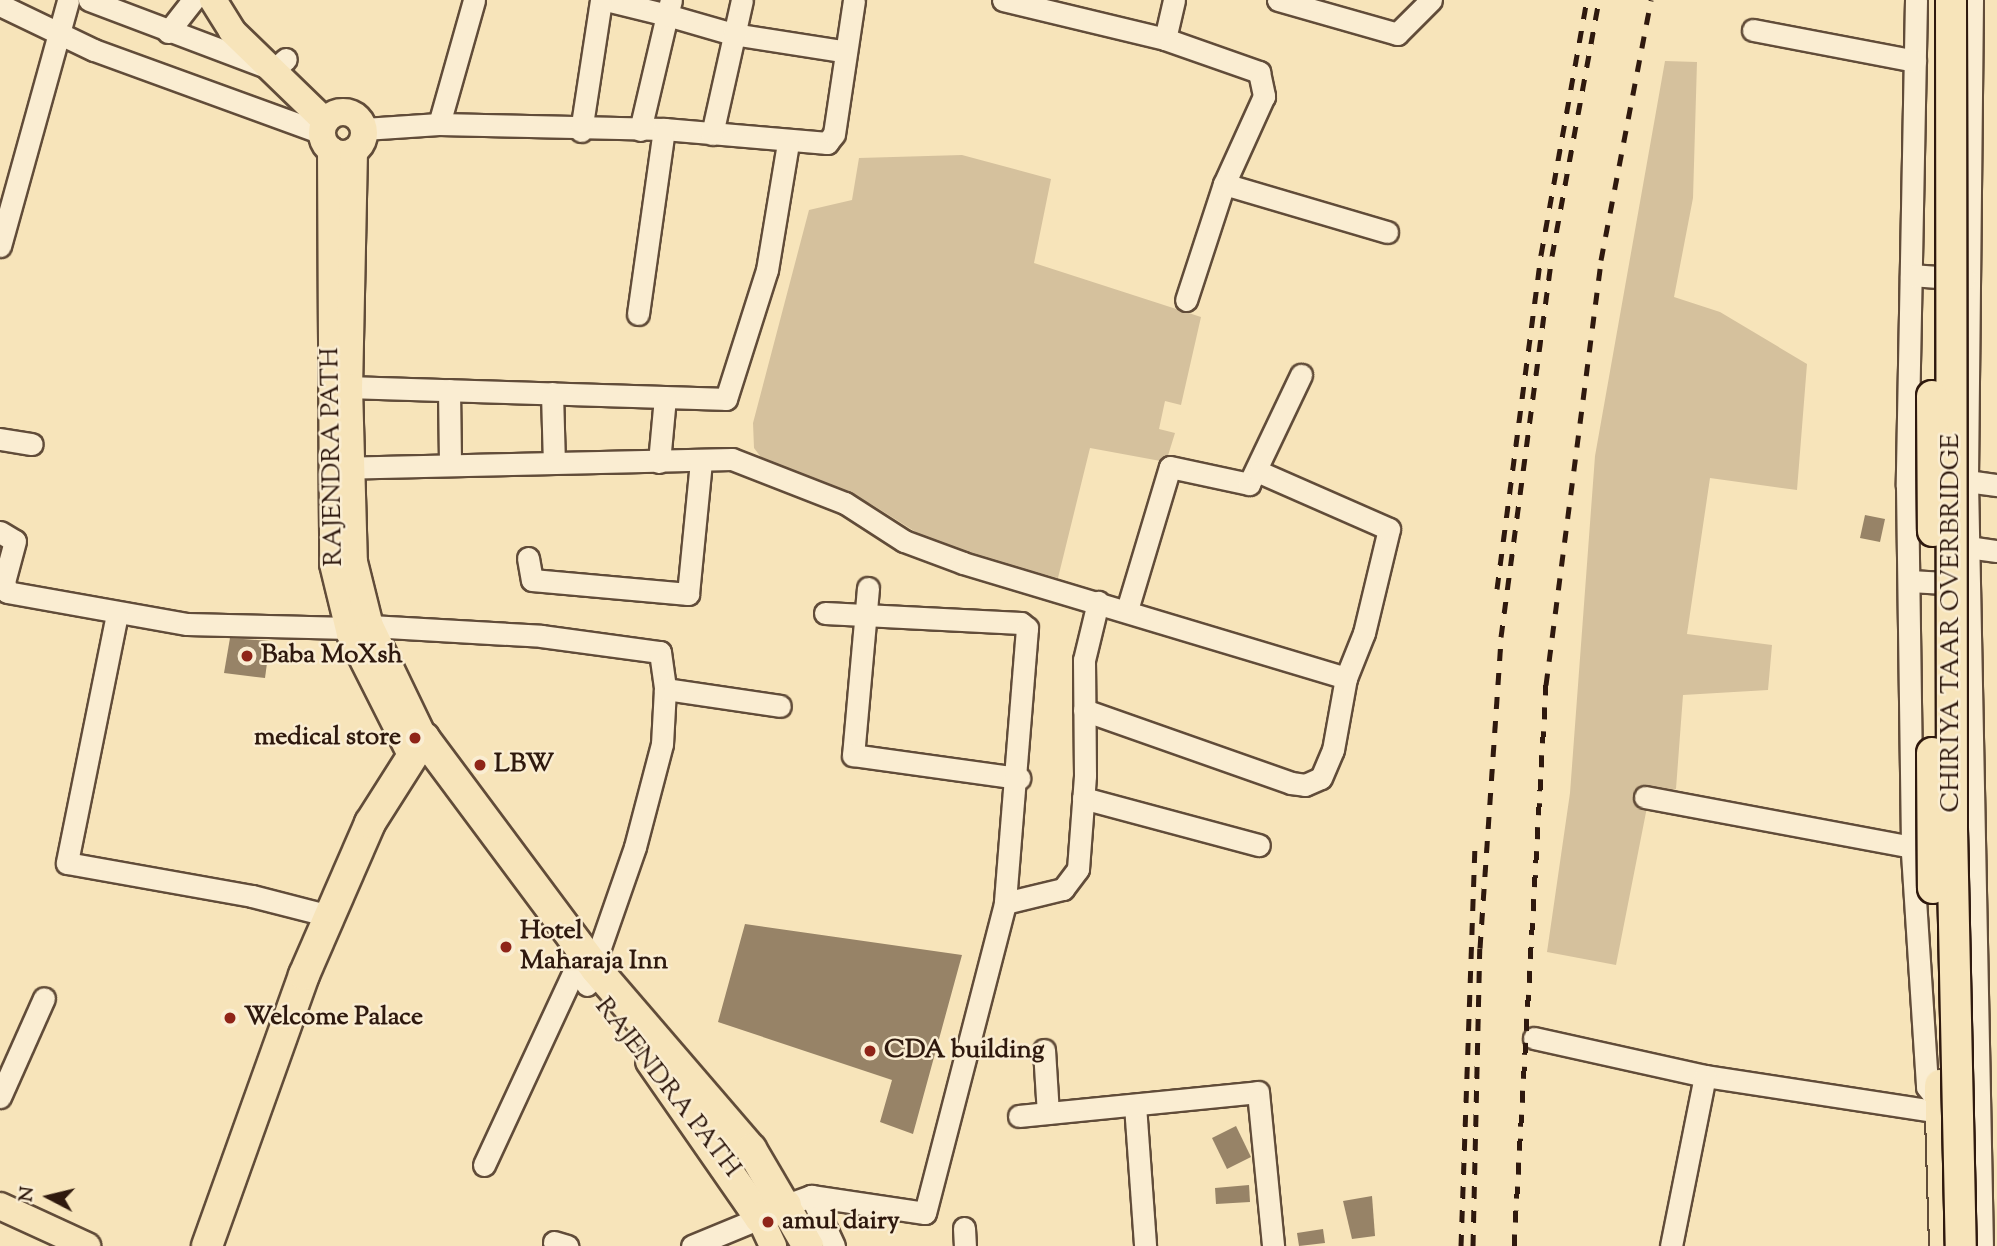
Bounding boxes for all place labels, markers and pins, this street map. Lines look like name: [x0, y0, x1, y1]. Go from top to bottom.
place label: Baba MoXsh: [261, 640, 403, 672]
marker: Baba MoXsh: [239, 648, 255, 664]
place label: medical store: [254, 722, 401, 754]
marker: medical store: [407, 730, 423, 746]
place label: LBW: [494, 749, 554, 781]
marker: LBW: [472, 757, 488, 773]
place label: Hotel Maharaja Inn: [520, 916, 668, 978]
marker: Hotel Maharaja Inn: [498, 939, 514, 955]
place label: Welcome Palace: [244, 1002, 423, 1034]
marker: Welcome Palace: [222, 1010, 238, 1026]
place label: CDA building: [884, 1035, 1044, 1067]
marker: CDA building: [862, 1043, 878, 1059]
place label: amul dairy: [782, 1206, 900, 1238]
marker: amul dairy: [760, 1214, 776, 1230]

